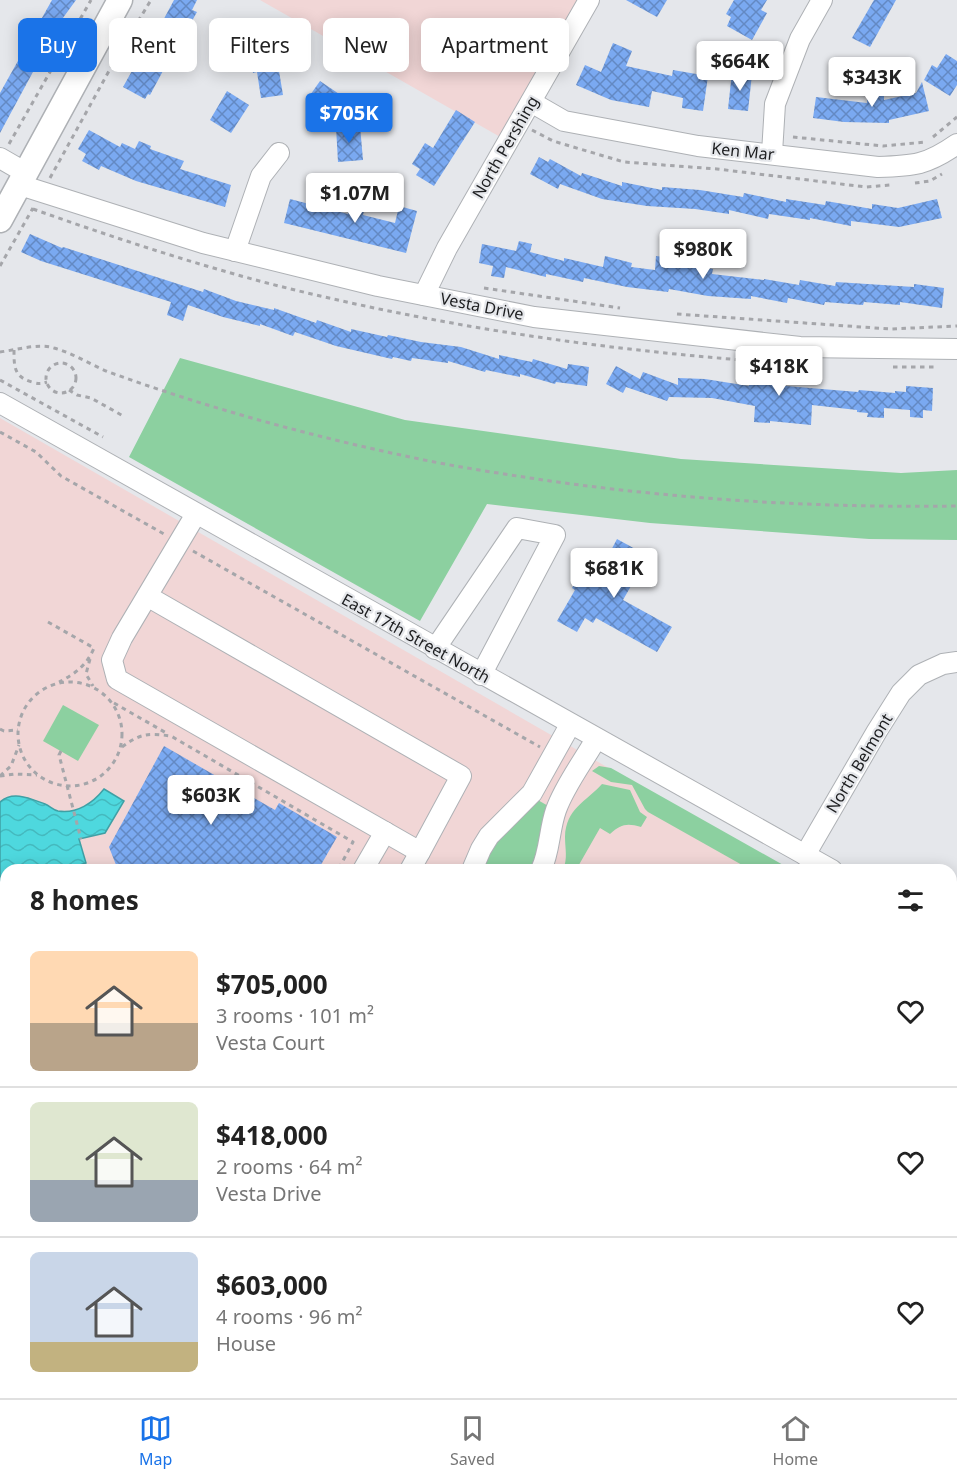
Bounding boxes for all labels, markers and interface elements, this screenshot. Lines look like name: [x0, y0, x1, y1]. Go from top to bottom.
chip: Buy: [18, 18, 97, 72]
chip: Rent: [109, 18, 197, 72]
chip: Filters: [209, 18, 311, 72]
chip: New: [323, 18, 409, 72]
chip: Apartment: [421, 18, 569, 72]
pin: $664K: [698, 41, 782, 92]
text: $664K: [710, 47, 770, 74]
pin: $343K: [830, 57, 914, 108]
text: $343K: [842, 63, 902, 90]
street label: North Pershing: [467, 92, 543, 202]
pin: $705K: [307, 93, 391, 144]
text: $705K: [319, 99, 379, 126]
street label: Ken Mar: [710, 137, 776, 165]
pin: $1.07M: [306, 173, 404, 224]
text: $1.07M: [320, 179, 390, 206]
pin: $980K: [661, 229, 745, 280]
text: $980K: [673, 235, 733, 262]
street label: Vesta Drive: [438, 287, 526, 325]
pin: $418K: [737, 346, 821, 397]
text: $418K: [749, 352, 809, 379]
pin: $681K: [572, 548, 656, 599]
text: $681K: [584, 554, 644, 581]
street label: East 17th Street North: [338, 588, 494, 688]
street label: North Belmont: [821, 709, 897, 817]
pin: $603K: [169, 775, 253, 826]
text: $603K: [181, 781, 241, 808]
text: 8 homes: [30, 882, 139, 918]
icon: filters: [894, 884, 927, 917]
text: $705,000: [216, 966, 328, 1002]
icon: home: [78, 975, 150, 1047]
icon: heart: [894, 995, 927, 1028]
text: 3 rooms · 101 m²: [216, 1002, 374, 1029]
text: Vesta Court: [216, 1029, 325, 1056]
text: $418,000: [216, 1117, 328, 1153]
icon: home: [78, 1126, 150, 1198]
icon: heart: [894, 1146, 927, 1179]
text: 2 rooms · 64 m²: [216, 1153, 363, 1180]
text: Vesta Drive: [216, 1180, 322, 1207]
text: $603,000: [216, 1267, 328, 1303]
icon: home: [78, 1276, 150, 1348]
icon: heart: [894, 1296, 927, 1329]
text: 4 rooms · 96 m²: [216, 1303, 363, 1330]
text: House: [216, 1330, 276, 1357]
tab: Map: [139, 1412, 172, 1470]
tab: Saved: [450, 1412, 495, 1470]
tab: Home: [773, 1412, 818, 1470]

